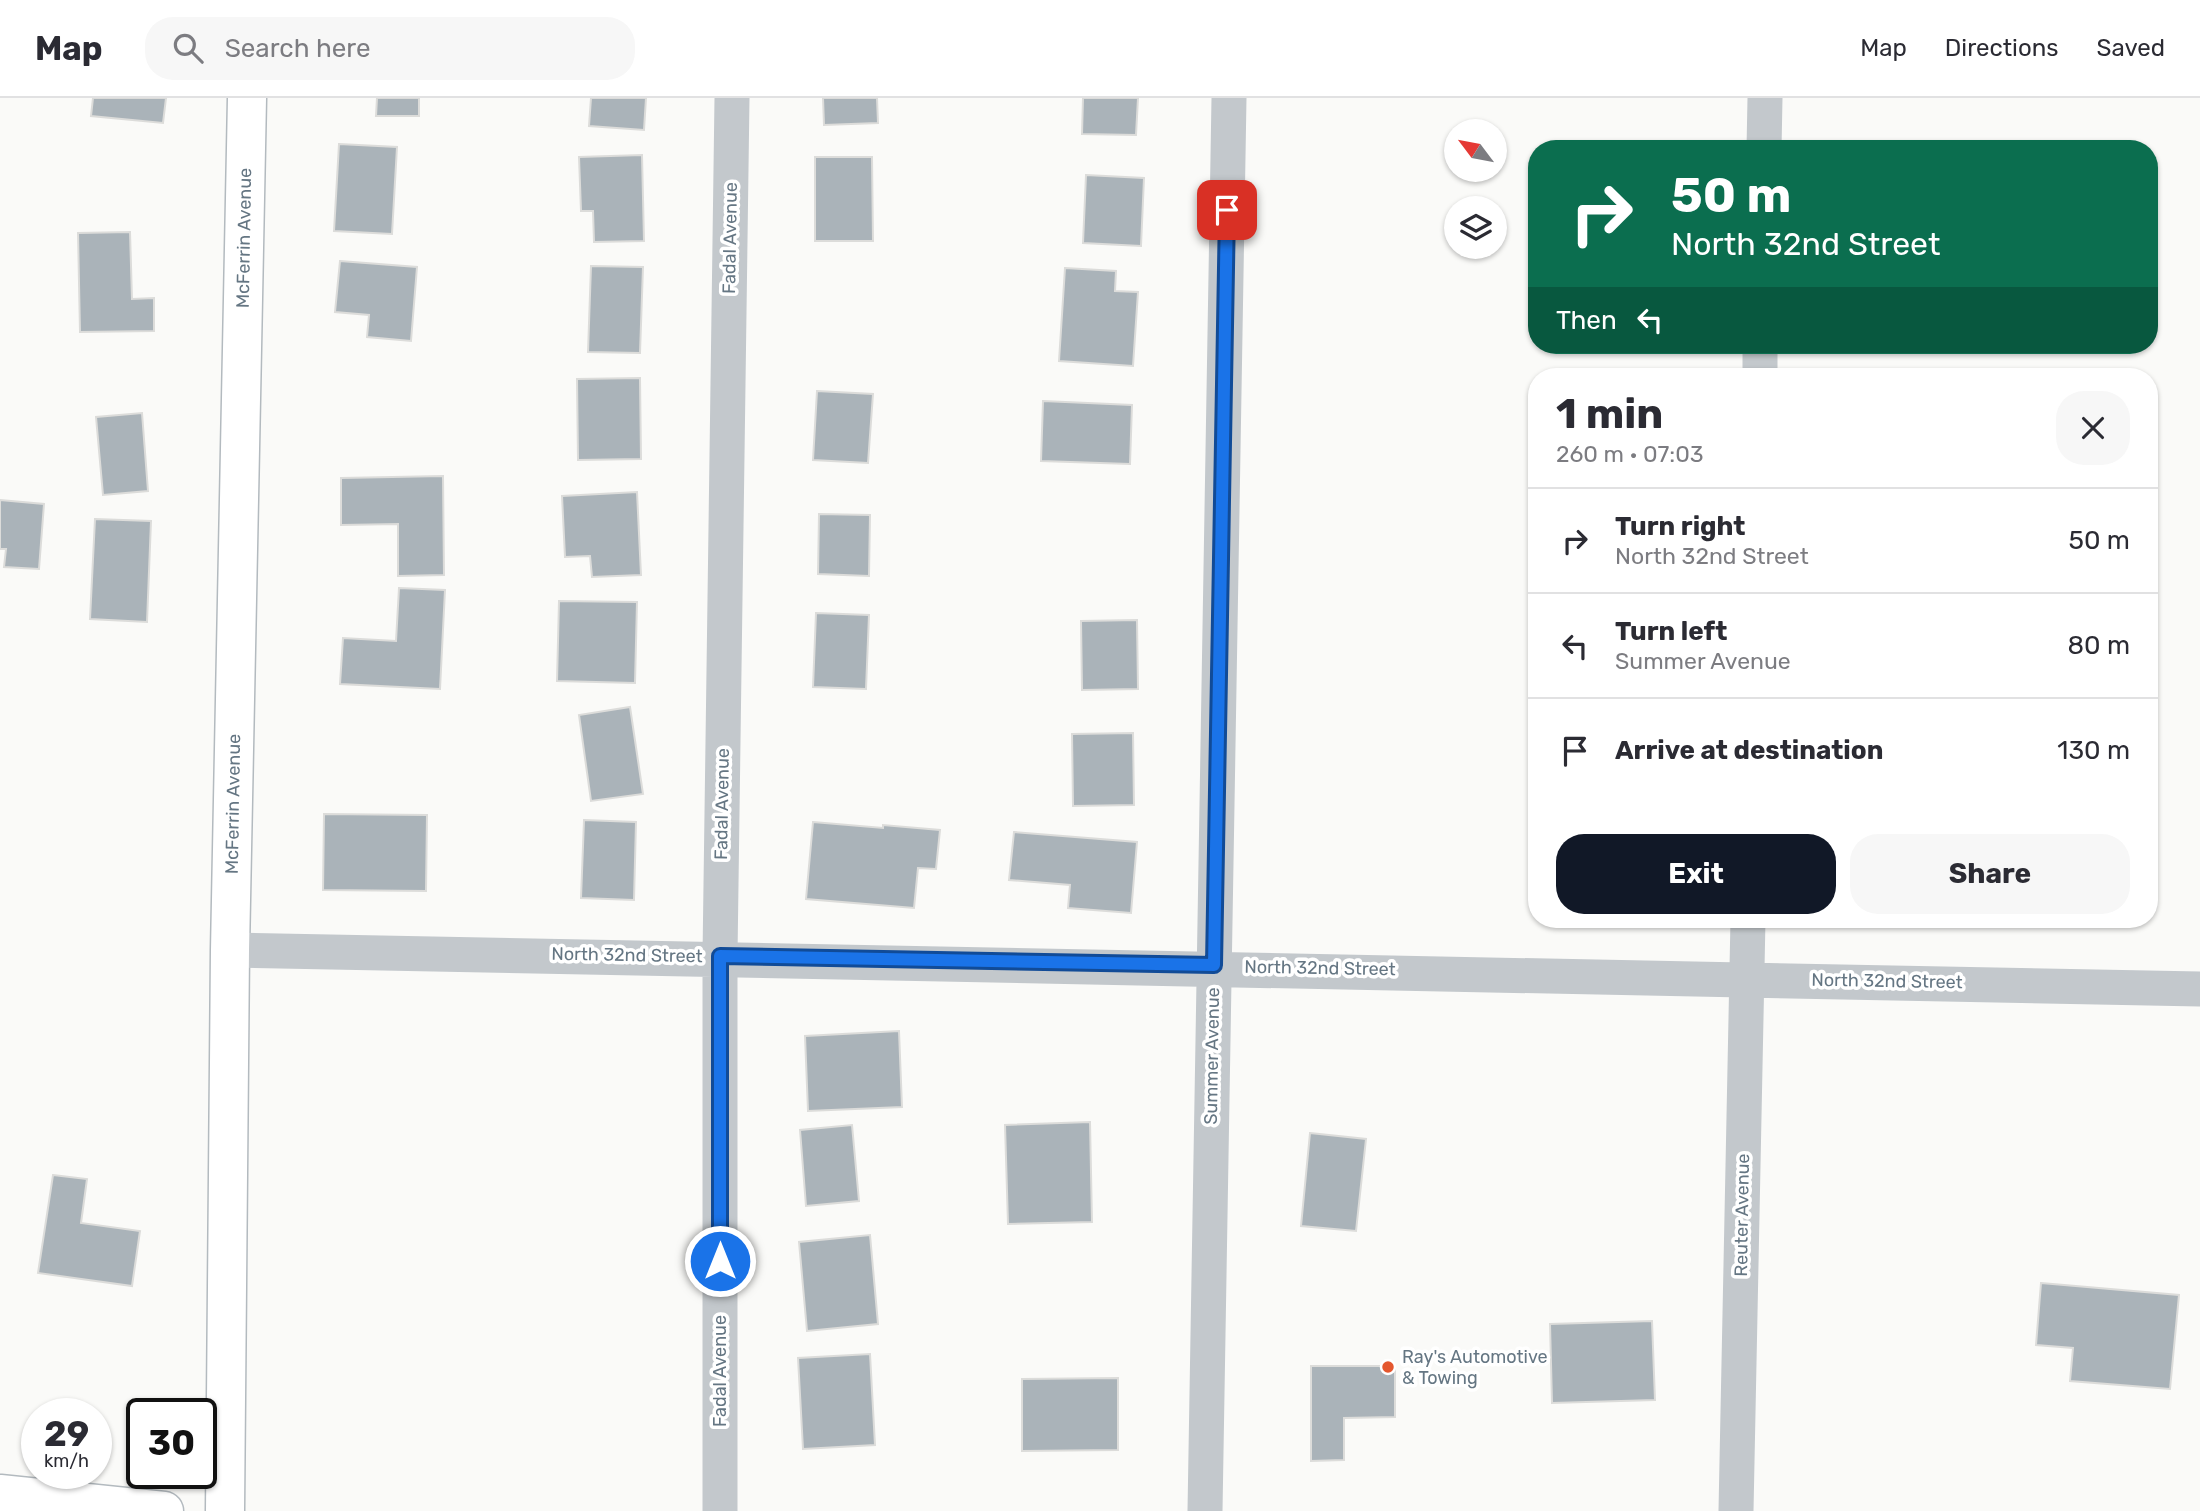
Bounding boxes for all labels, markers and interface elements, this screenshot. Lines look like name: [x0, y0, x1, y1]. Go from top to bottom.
search box: [145, 17, 635, 80]
text: Map: [35, 29, 103, 68]
icon: search: [169, 29, 207, 67]
text: Search here: [225, 33, 370, 64]
text: Map: [1860, 34, 1907, 62]
text: Directions: [1945, 34, 2058, 62]
text: Saved: [2096, 34, 2165, 62]
north arrow: [1444, 119, 1507, 182]
map controls: [1444, 119, 1507, 259]
text: 50 m: [1671, 166, 1791, 224]
street label: McFerrin Avenue: [232, 168, 256, 308]
icon: right: [1556, 168, 1647, 259]
pin: [1197, 180, 1257, 240]
street label: Fadal Avenue: [718, 182, 742, 294]
icon: arrive: [1208, 191, 1246, 229]
button: layers: [1444, 196, 1507, 259]
text: North 32nd Street: [1671, 225, 1940, 263]
icon: left: [1631, 301, 1669, 339]
text: Then: [1556, 305, 1617, 336]
text: 1 min: [1556, 389, 1663, 439]
button: close: [2056, 391, 2130, 465]
text: 260 m · 07:03: [1556, 440, 1704, 468]
text: Turn right: [1615, 511, 1745, 542]
icon: right: [1556, 522, 1594, 560]
text: 50 m: [2069, 525, 2130, 556]
text: North 32nd Street: [1615, 542, 1809, 570]
text: Turn left: [1615, 616, 1727, 647]
icon: left: [1556, 627, 1594, 665]
text: 80 m: [2067, 630, 2130, 661]
text: Summer Avenue: [1615, 647, 1791, 675]
icon: arrive: [1556, 732, 1594, 770]
street label: McFerrin Avenue: [221, 734, 245, 874]
text: Arrive at destination: [1615, 735, 1883, 766]
text: 130 m: [2057, 735, 2130, 766]
street label: Fadal Avenue: [710, 748, 734, 860]
button: Exit: [1556, 834, 1836, 914]
button: Share: [1850, 834, 2130, 914]
street label: North 32nd Street: [551, 943, 703, 967]
street label: North 32nd Street: [1244, 956, 1396, 980]
street label: North 32nd Street: [1811, 969, 1963, 993]
street label: Summer Avenue: [1200, 987, 1224, 1125]
street label: Reuter Avenue: [1730, 1153, 1754, 1277]
position arrow: [683, 1224, 757, 1298]
street label: Fadal Avenue: [709, 1315, 731, 1427]
place label: Ray's Automotive & Towing: [1402, 1346, 1548, 1389]
marker: Ray's Automotive & Towing: [1380, 1359, 1396, 1375]
speed limit sign: 30: [126, 1398, 217, 1489]
text: 29: [44, 1413, 89, 1455]
text: km/h: [44, 1450, 89, 1472]

